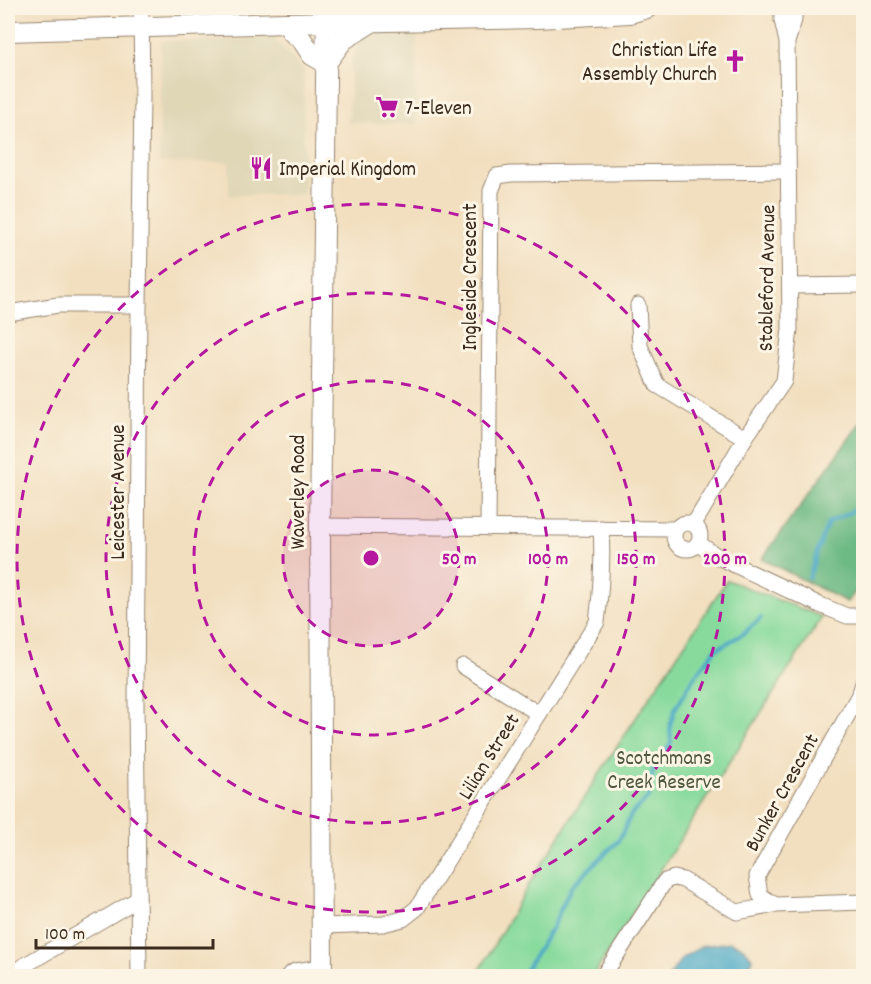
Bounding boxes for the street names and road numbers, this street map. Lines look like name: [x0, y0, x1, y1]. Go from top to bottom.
street label: Ingleside Crescent: [457, 203, 487, 351]
street label: Stableford Avenue: [753, 204, 785, 352]
street label: Leicester Avenue: [105, 424, 135, 560]
street label: Waverley Road: [285, 435, 315, 549]
street label: Lilian Street: [452, 708, 529, 807]
street label: Bunker Crescent: [739, 729, 829, 858]

